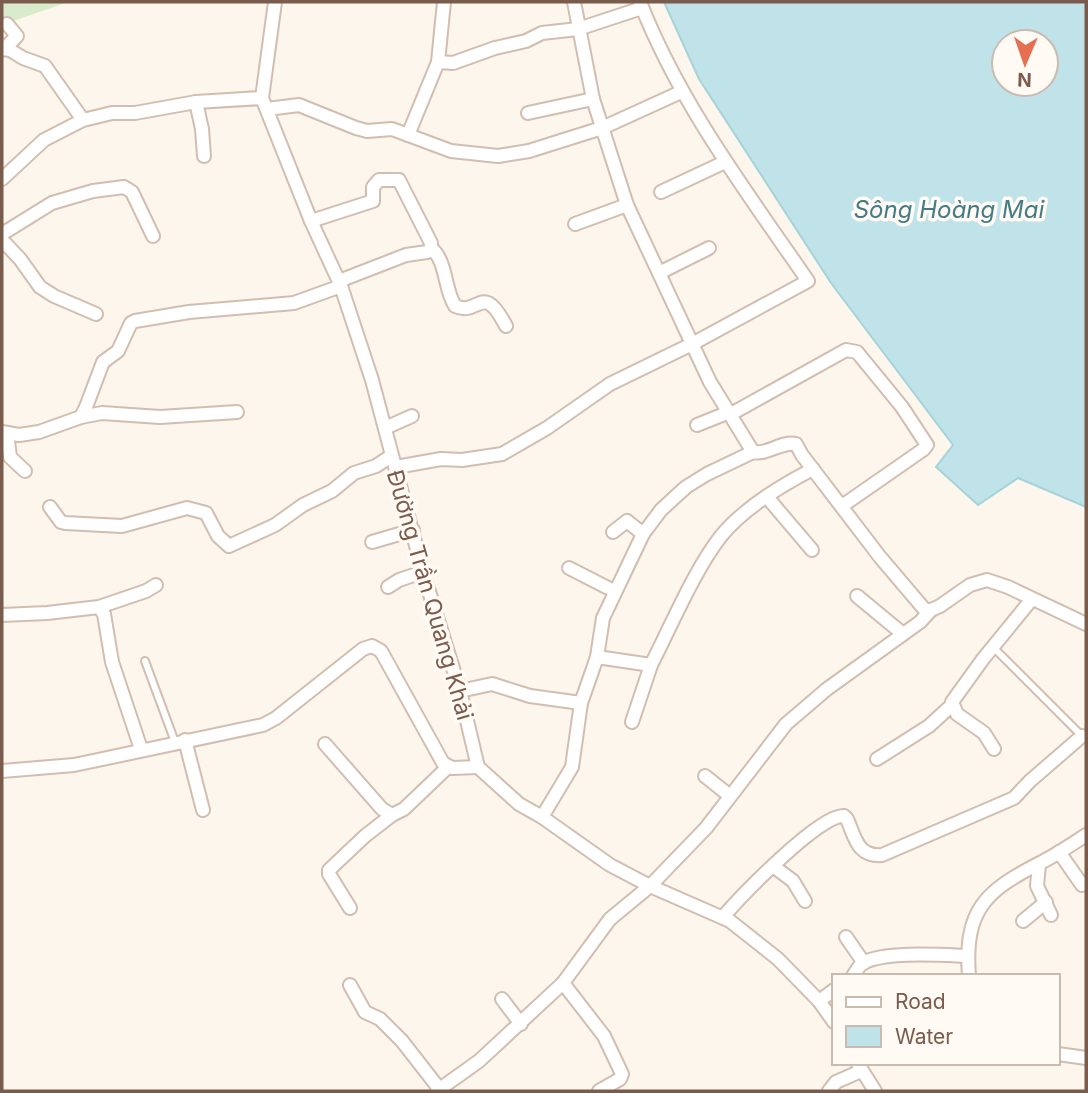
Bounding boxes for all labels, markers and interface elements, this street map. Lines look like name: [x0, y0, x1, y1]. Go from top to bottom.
north arrow: [990, 28, 1060, 98]
text: N: [1017, 68, 1032, 91]
water label: Sông Hoàng Mai: [854, 195, 1045, 224]
street label: Đường Trần Quang Khải: [381, 467, 479, 723]
legend: [832, 974, 1060, 1065]
text: Road: [895, 989, 946, 1014]
text: Water: [895, 1024, 953, 1049]

